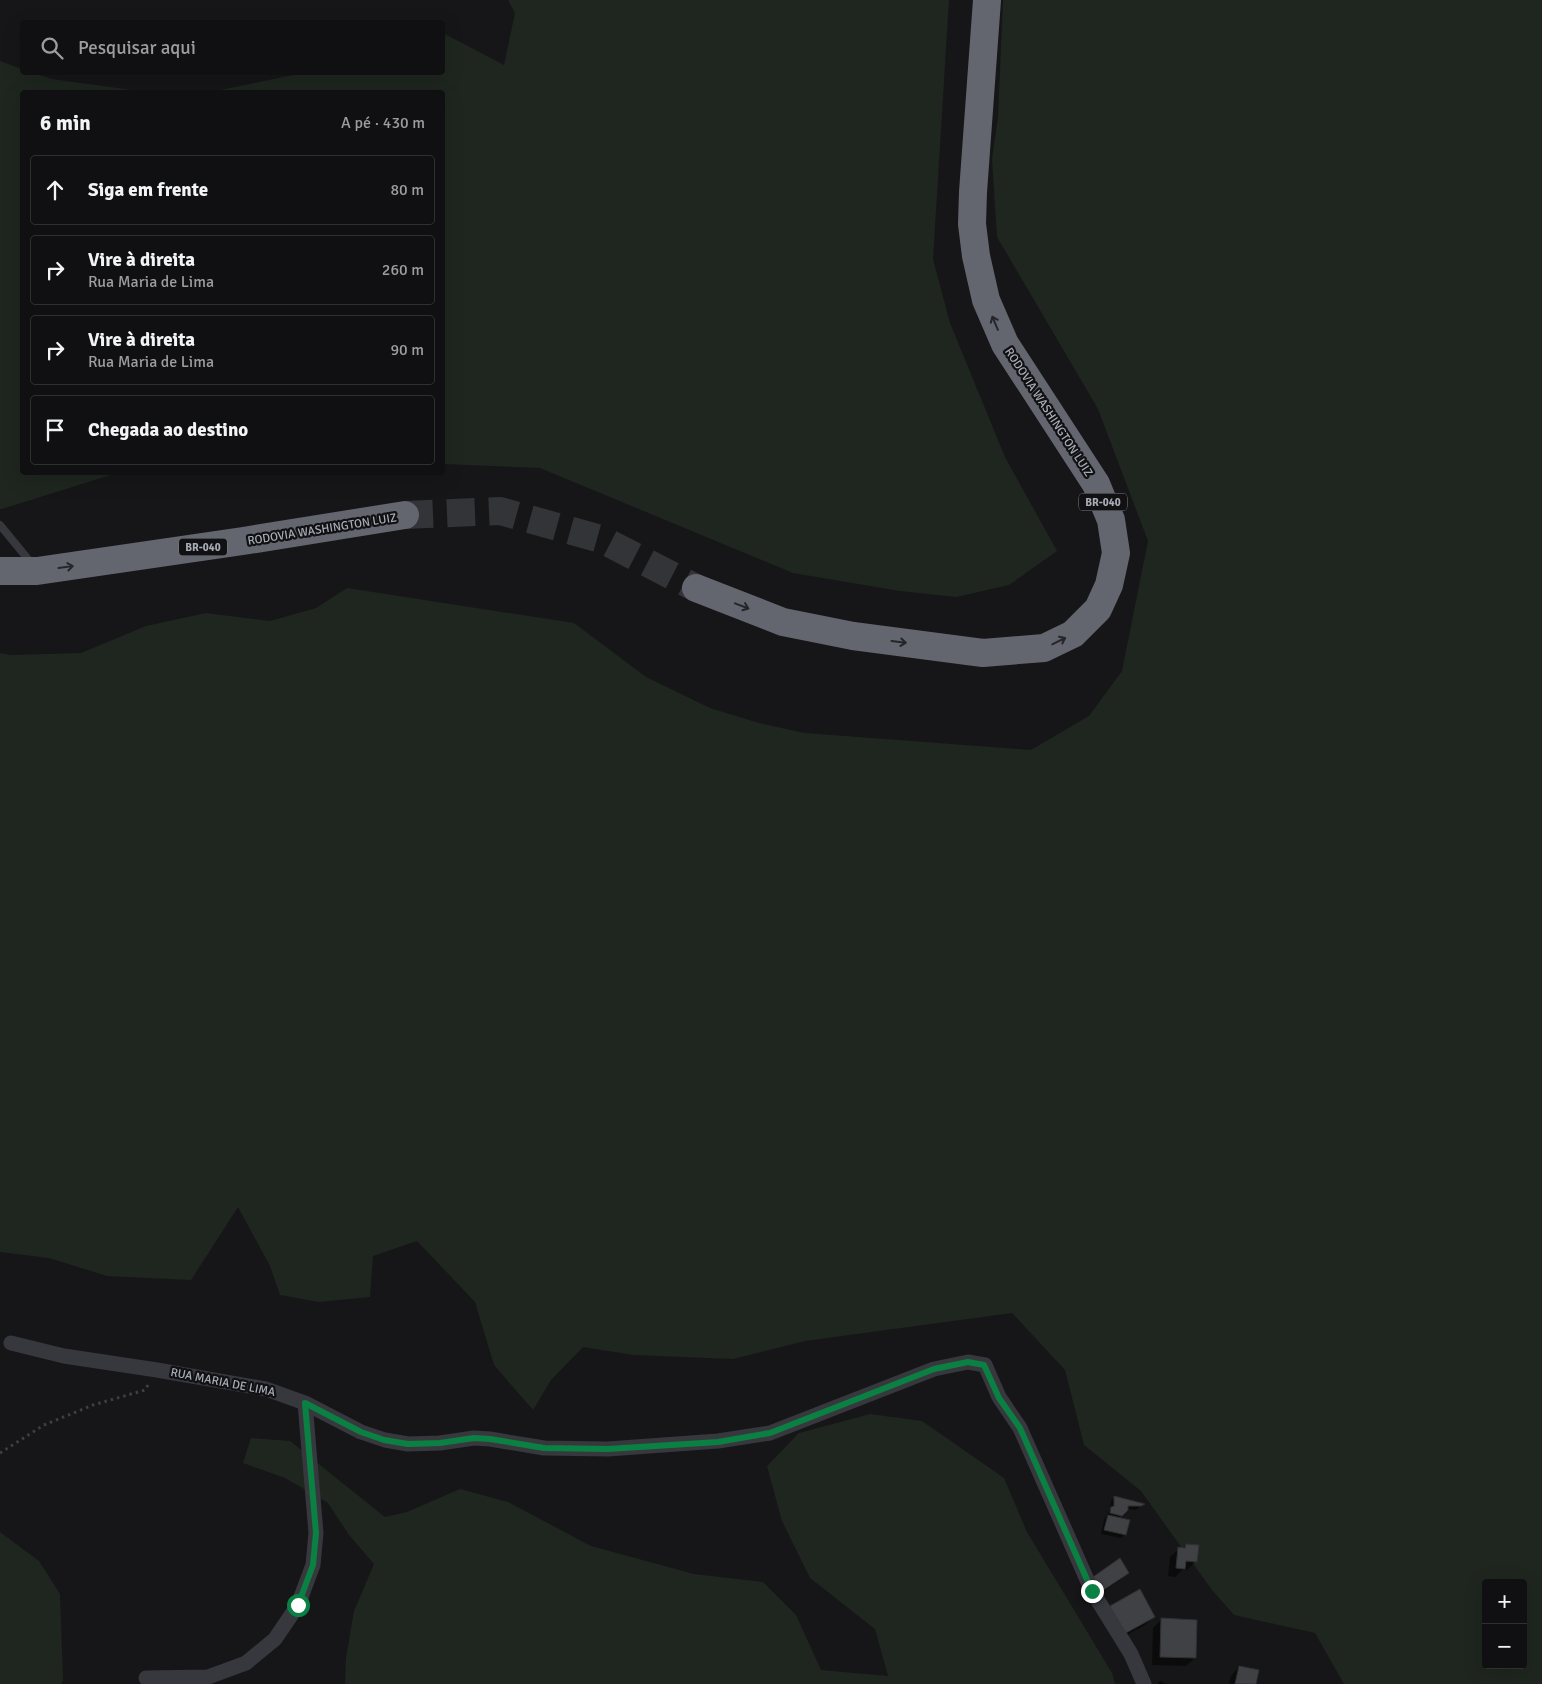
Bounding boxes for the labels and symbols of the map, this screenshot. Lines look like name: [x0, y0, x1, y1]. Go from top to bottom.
one-way arrow: [990, 315, 999, 330]
street label: RODOVIA WASHINGTON LUIZ: [1001, 345, 1096, 480]
road number: BR-040: [1079, 494, 1127, 511]
street label: RODOVIA WASHINGTON LUIZ: [246, 510, 398, 549]
road number: BR-040: [179, 538, 227, 556]
one-way arrow: [58, 561, 74, 571]
one-way arrow: [734, 602, 749, 611]
one-way arrow: [1052, 636, 1067, 646]
one-way arrow: [891, 637, 907, 647]
street label: RUA MARIA DE LIMA: [169, 1365, 277, 1400]
route end: [1081, 1580, 1104, 1603]
route start: [287, 1594, 310, 1617]

